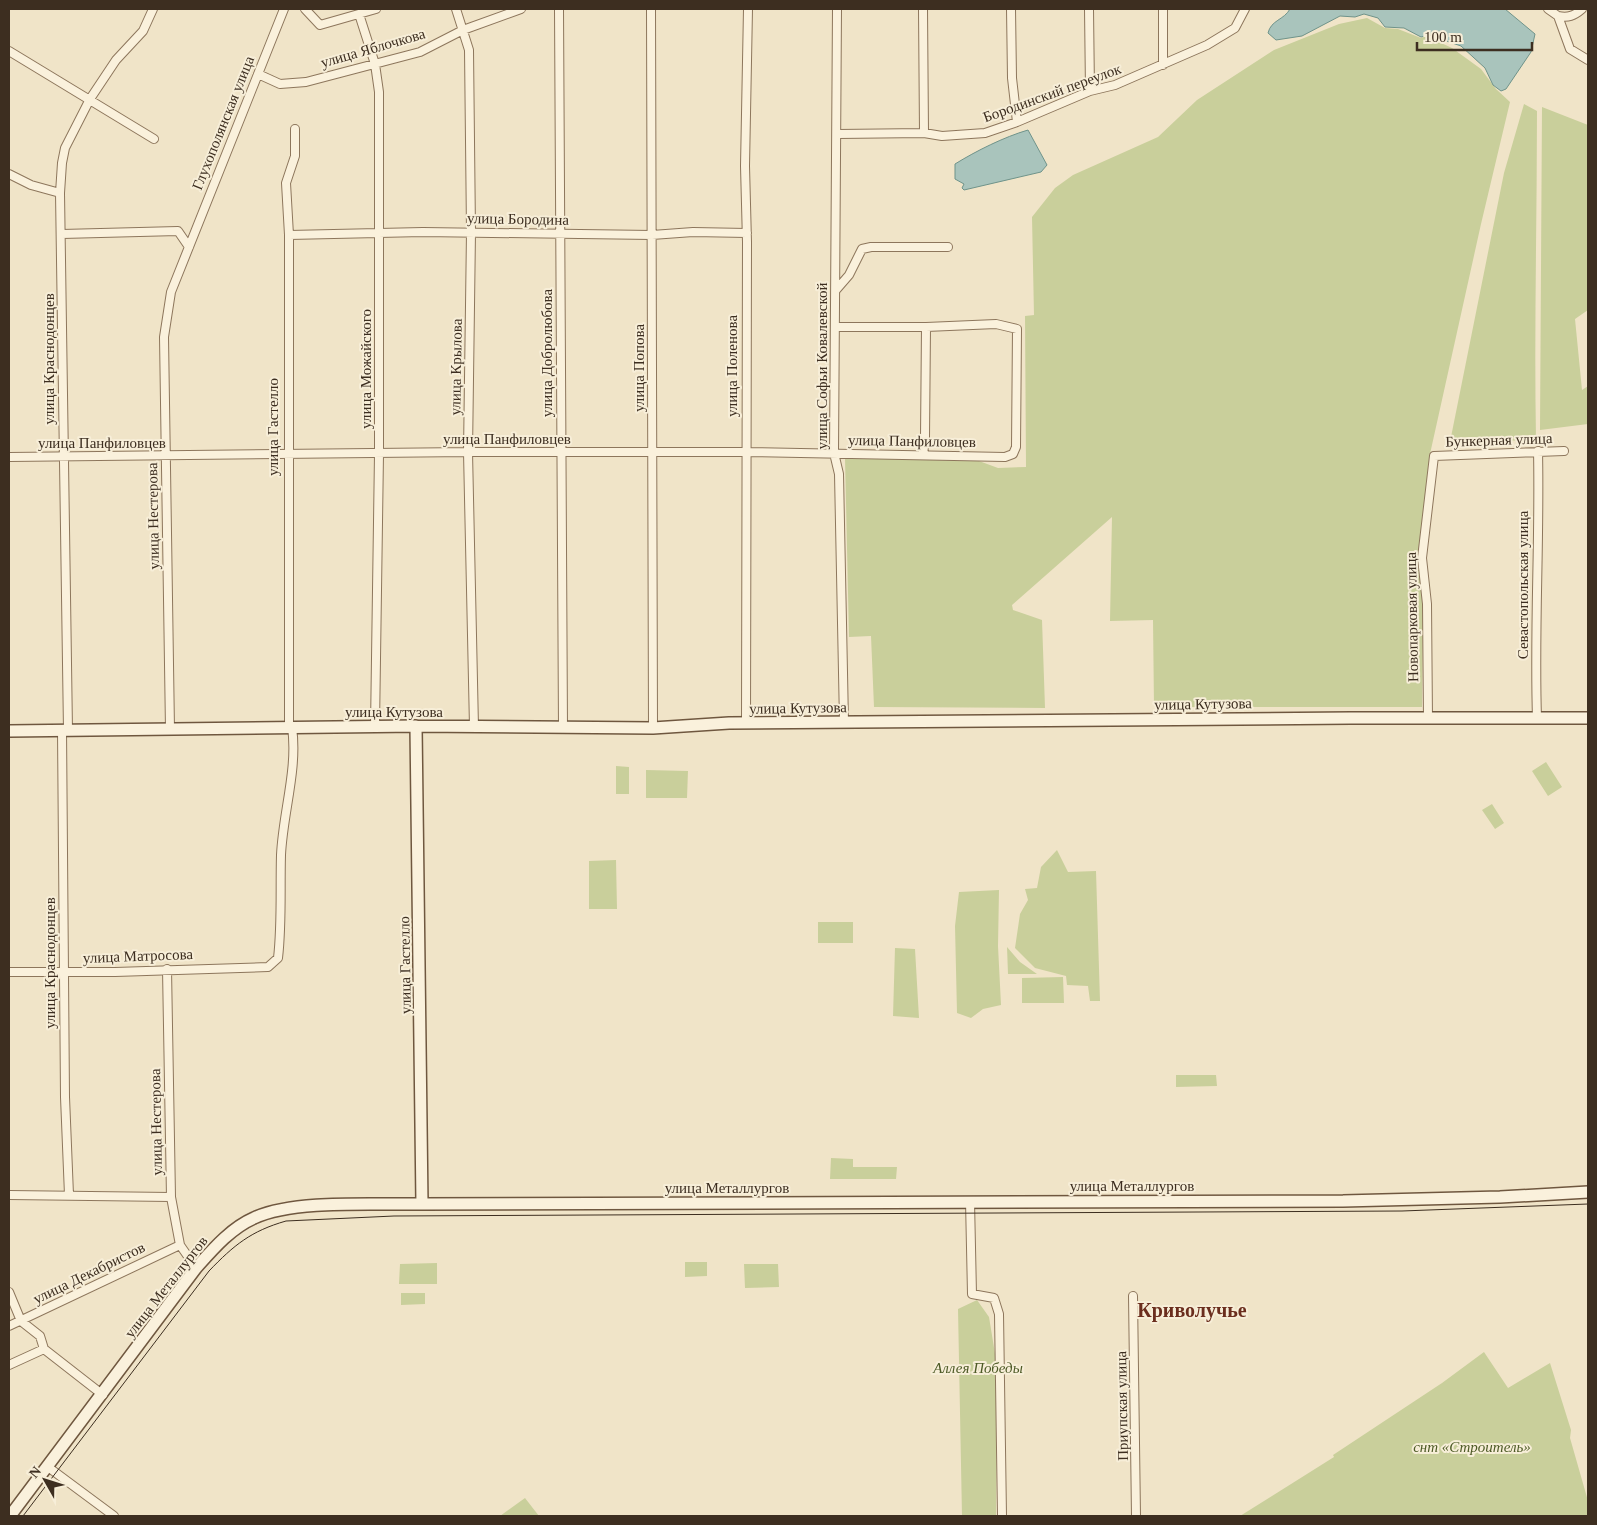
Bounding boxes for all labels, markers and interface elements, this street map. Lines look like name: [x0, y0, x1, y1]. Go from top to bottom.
scale bar: [1417, 20, 1532, 52]
street label: улица Яблочкова: [319, 25, 427, 71]
text: 100 m: [1424, 29, 1462, 45]
street label: Глухополянская улица: [189, 54, 257, 192]
street label: Бородинский переулок: [981, 60, 1124, 125]
street label: улица Бородина: [467, 210, 569, 228]
street label: улица Софьи Ковалевской: [814, 283, 830, 449]
street label: улица Добролюбова: [539, 289, 555, 417]
street label: улица Краснодонцев: [41, 293, 57, 425]
street label: улица Можайского: [358, 309, 374, 429]
street label: улица Поленова: [724, 315, 740, 417]
street label: улица Крылова: [447, 318, 465, 416]
street label: улица Попова: [631, 324, 647, 412]
street label: улица Гастелло: [265, 378, 281, 476]
street label: Бункерная улица: [1445, 430, 1553, 450]
street label: улица Панфиловцев: [443, 431, 571, 447]
street label: улица Панфиловцев: [848, 432, 976, 450]
street label: улица Панфиловцев: [38, 435, 166, 451]
street label: улица Нестерова: [144, 462, 162, 570]
street label: Севастопольская улица: [1515, 510, 1531, 659]
street label: Новопарковая улица: [1403, 551, 1421, 682]
street label: улица Кутузова: [1154, 695, 1252, 713]
street label: улица Кутузова: [749, 699, 847, 717]
street label: улица Кутузова: [345, 704, 443, 720]
street label: улица Краснодонцев: [42, 897, 58, 1029]
street label: улица Гастелло: [396, 916, 414, 1014]
street label: улица Матросова: [83, 946, 194, 966]
street label: улица Нестерова: [147, 1068, 165, 1176]
street label: улица Металлургов: [1070, 1178, 1194, 1194]
street label: улица Металлургов: [665, 1180, 789, 1196]
street label: улица Металлургов: [121, 1233, 211, 1341]
street label: улица Декабристов: [31, 1239, 147, 1307]
district label: Криволучье: [1137, 1299, 1247, 1322]
street label: Приупская улица: [1113, 1351, 1131, 1461]
park label: Аллея Победы: [932, 1360, 1023, 1376]
park label: снт «Строитель»: [1413, 1439, 1531, 1455]
north arrow: [20, 1455, 70, 1505]
text: N: [26, 1463, 44, 1481]

